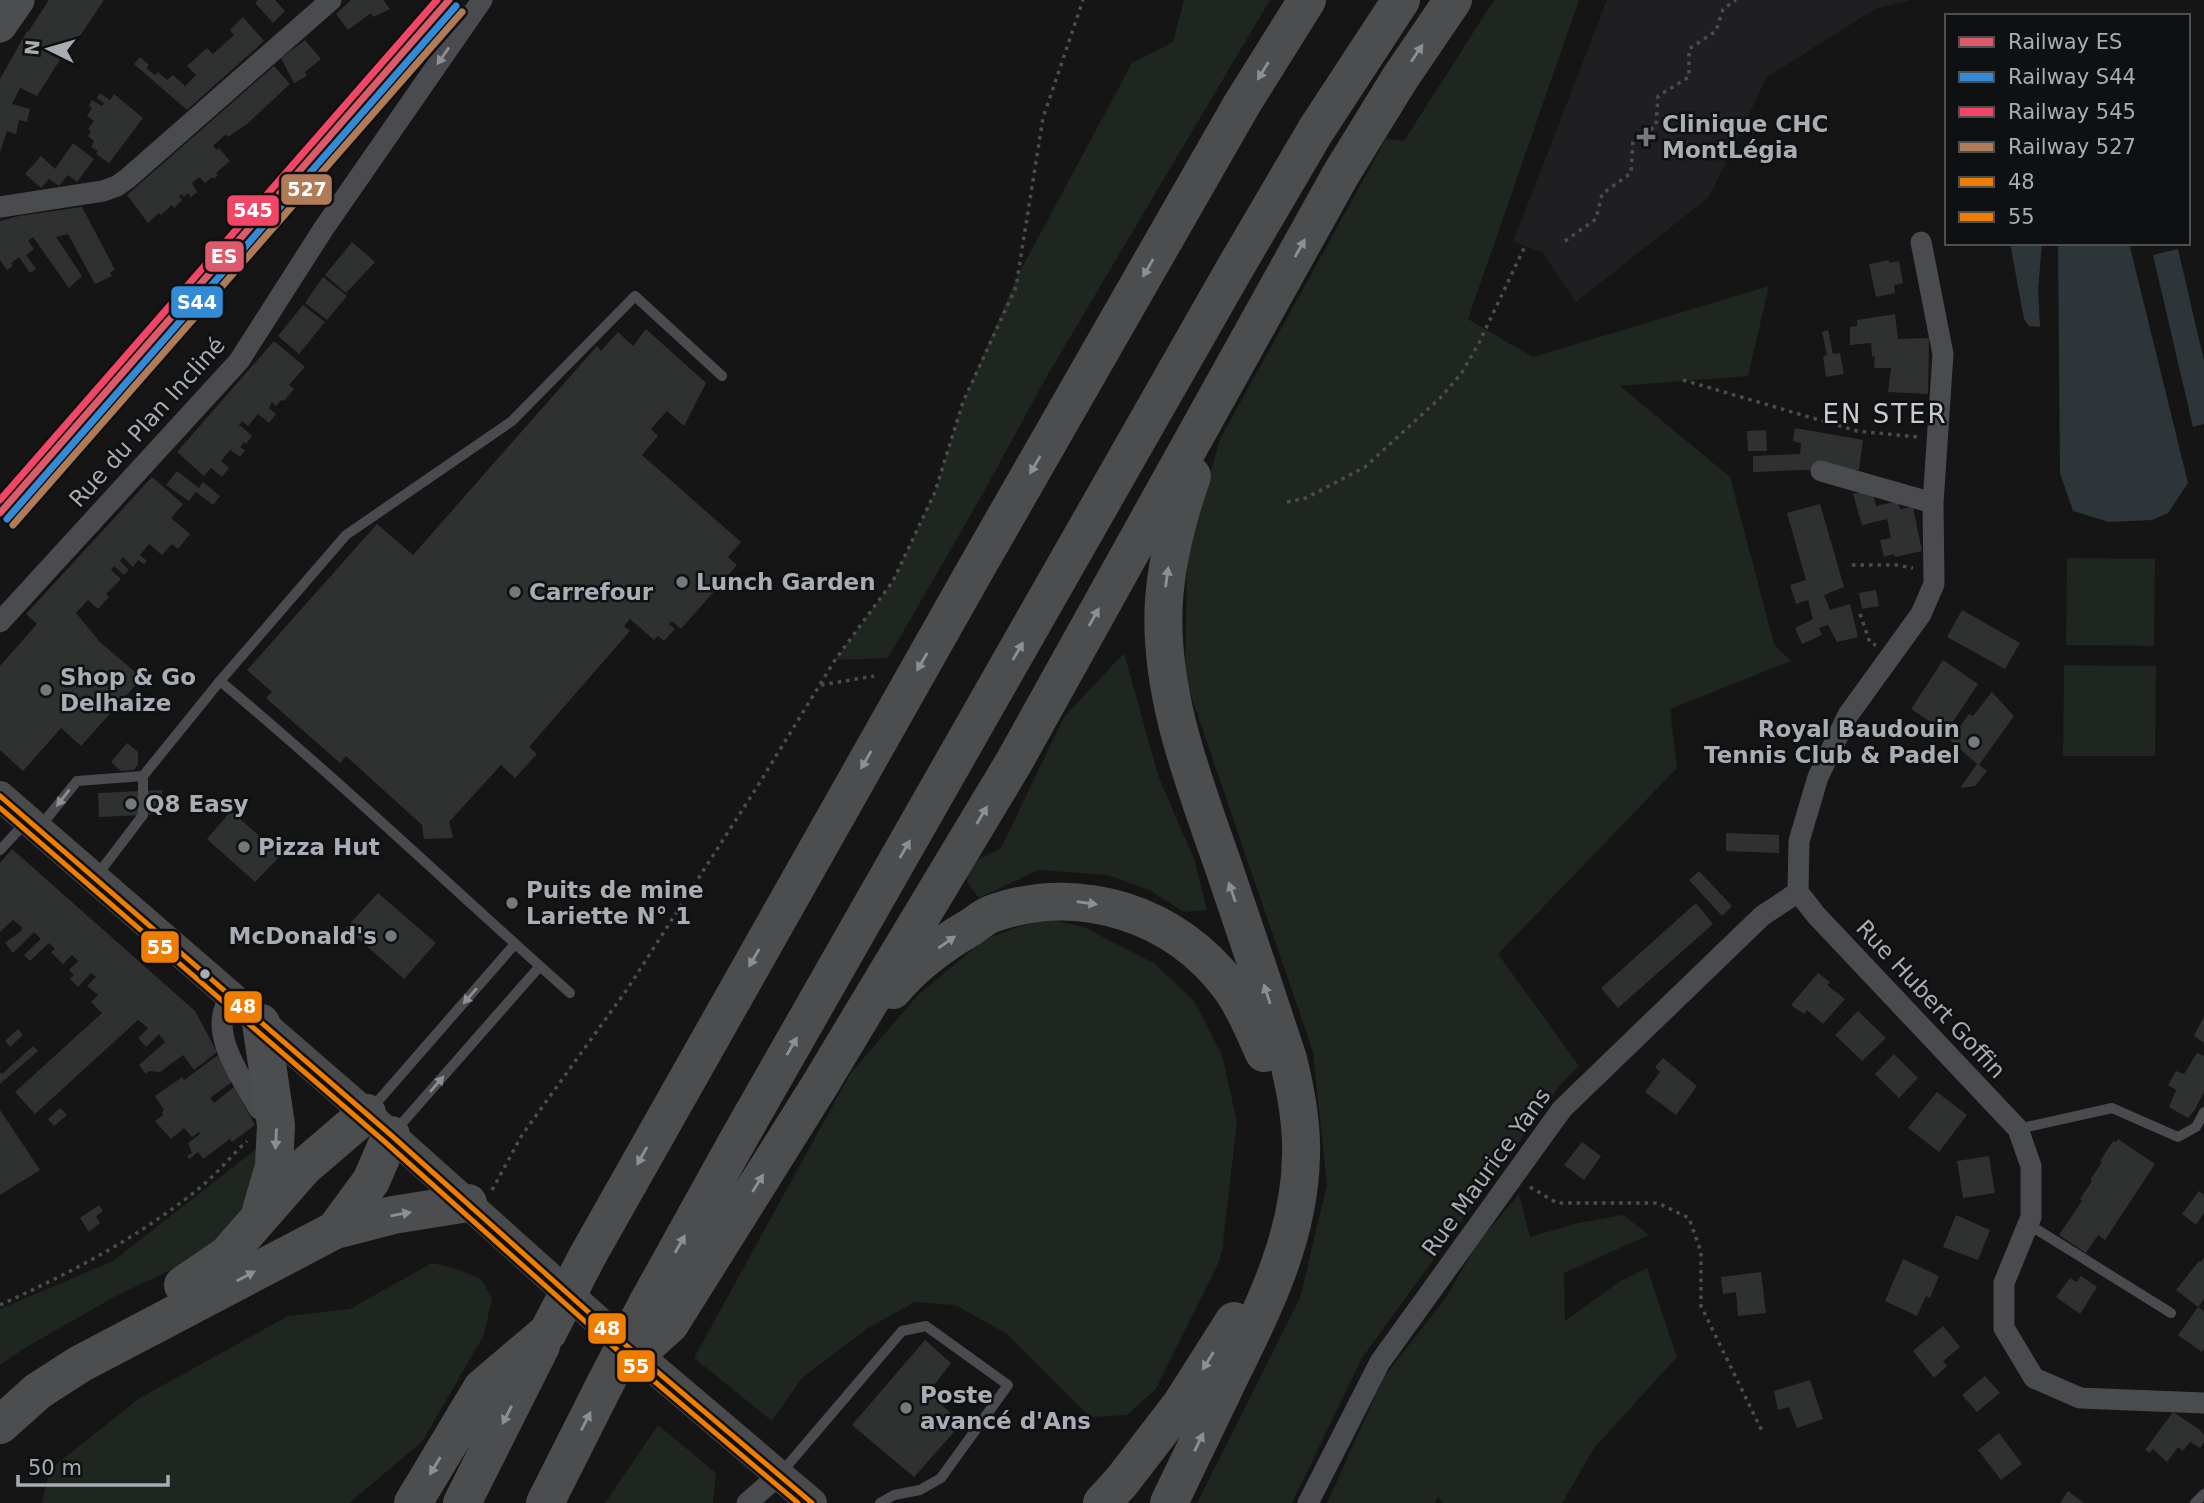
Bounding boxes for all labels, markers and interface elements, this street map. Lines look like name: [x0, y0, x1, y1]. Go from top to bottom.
north arrow: [14, 14, 84, 84]
legend: [1945, 14, 2190, 245]
text: Railway ES: [2008, 30, 2122, 54]
text: N: [20, 39, 44, 56]
one-way arrow: [1410, 43, 1423, 63]
one-way arrow: [436, 47, 450, 65]
one-way arrow: [1256, 62, 1269, 81]
text: Railway S44: [2008, 65, 2136, 89]
text: Railway 545: [2008, 100, 2136, 124]
place label: Clinique CHC MontLégia: [1662, 111, 1828, 163]
marker: Clinique CHC MontLégia: [1636, 127, 1656, 147]
text: Railway 527: [2008, 135, 2136, 159]
text: 48: [2008, 170, 2035, 194]
line badge: 527: [280, 173, 333, 206]
text: 527: [287, 178, 327, 200]
line badge: 545: [226, 194, 280, 227]
text: 545: [233, 199, 273, 221]
text: 55: [2008, 205, 2035, 229]
one-way arrow: [1294, 239, 1306, 258]
line badge: ES: [204, 240, 245, 273]
text: ES: [211, 245, 237, 267]
one-way arrow: [1142, 258, 1154, 277]
line badge: S44: [170, 285, 224, 319]
text: S44: [177, 291, 217, 313]
street label: Rue du Plan Incliné: [64, 332, 230, 512]
district label: EN STER: [1822, 399, 1948, 429]
one-way arrow: [1029, 455, 1041, 475]
one-way arrow: [1162, 566, 1173, 588]
place label: Lunch Garden: [696, 569, 876, 595]
marker: Lunch Garden: [674, 574, 690, 590]
place label: Carrefour: [529, 579, 654, 605]
marker: Carrefour: [507, 584, 523, 600]
one-way arrow: [1088, 607, 1100, 627]
one-way arrow: [1012, 641, 1024, 661]
one-way arrow: [916, 653, 928, 672]
place label: Shop & Go Delhaize: [60, 664, 196, 716]
marker: Shop & Go Delhaize: [38, 682, 54, 698]
place label: Royal Baudouin Tennis Club & Padel: [1704, 716, 1960, 768]
marker: Royal Baudouin Tennis Club & Padel: [1966, 734, 1982, 750]
one-way arrow: [860, 751, 872, 770]
one-way arrow: [55, 789, 70, 807]
place label: Q8 Easy: [145, 791, 248, 817]
marker: Q8 Easy: [123, 796, 139, 812]
one-way arrow: [976, 805, 988, 824]
place label: Pizza Hut: [258, 834, 380, 860]
marker: Pizza Hut: [236, 839, 252, 855]
one-way arrow: [899, 839, 911, 858]
place label: Puits de mine Lariette N° 1: [526, 877, 704, 929]
one-way arrow: [1226, 881, 1237, 902]
marker: Puits de mine Lariette N° 1: [504, 895, 520, 911]
one-way arrow: [1076, 898, 1098, 909]
street label: Rue Hubert Goffin: [1851, 915, 2011, 1083]
place label: McDonald's: [229, 923, 377, 949]
marker: McDonald's: [383, 928, 399, 944]
line badge: 55: [140, 930, 180, 964]
one-way arrow: [938, 935, 956, 949]
text: 55: [147, 936, 173, 958]
one-way arrow: [748, 948, 760, 968]
unlabelled marker: [198, 967, 212, 981]
one-way arrow: [1261, 984, 1272, 1005]
one-way arrow: [462, 987, 478, 1004]
line badge: 48: [223, 990, 263, 1024]
text: 48: [230, 995, 256, 1017]
one-way arrow: [786, 1037, 798, 1056]
one-way arrow: [429, 1075, 444, 1092]
street label: Rue Maurice Yans: [1416, 1083, 1556, 1261]
one-way arrow: [270, 1128, 281, 1150]
one-way arrow: [636, 1146, 648, 1166]
one-way arrow: [752, 1173, 765, 1192]
one-way arrow: [390, 1208, 412, 1219]
one-way arrow: [674, 1235, 686, 1254]
one-way arrow: [236, 1270, 256, 1282]
line badge: 48: [587, 1312, 627, 1345]
text: 48: [594, 1317, 620, 1339]
line badge: 55: [616, 1349, 656, 1383]
one-way arrow: [1202, 1352, 1215, 1371]
text: 55: [623, 1355, 649, 1377]
place label: Poste avancé d'Ans: [920, 1382, 1091, 1434]
marker: Poste avancé d'Ans: [898, 1400, 914, 1416]
one-way arrow: [501, 1405, 512, 1425]
one-way arrow: [581, 1411, 592, 1431]
one-way arrow: [1194, 1431, 1205, 1452]
scale bar: [18, 1444, 168, 1488]
text: 50 m: [28, 1456, 82, 1480]
one-way arrow: [429, 1457, 441, 1476]

